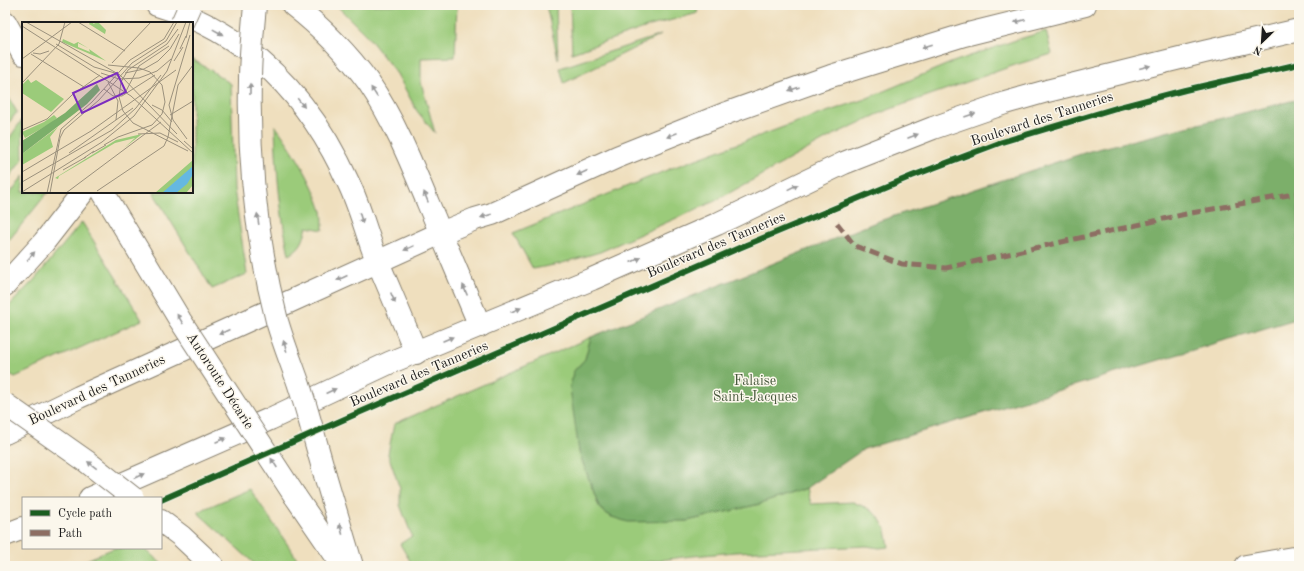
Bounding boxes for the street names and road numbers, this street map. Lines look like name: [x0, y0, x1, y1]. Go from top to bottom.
street label: Boulevard des Tanneries: [969, 89, 1115, 149]
street label: Boulevard des Tanneries: [645, 210, 787, 280]
street label: Autoroute Décarie: [184, 330, 256, 432]
street label: Boulevard des Tanneries: [348, 339, 490, 409]
street label: Boulevard des Tanneries: [27, 352, 167, 428]

